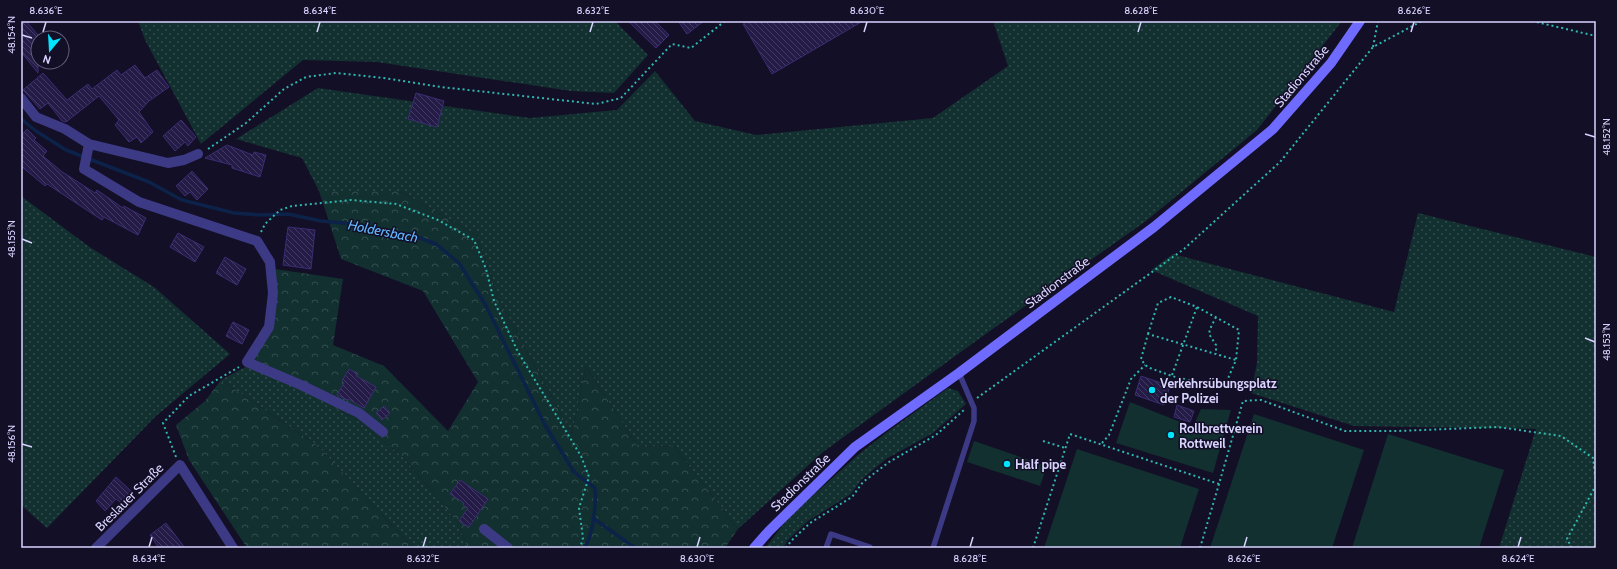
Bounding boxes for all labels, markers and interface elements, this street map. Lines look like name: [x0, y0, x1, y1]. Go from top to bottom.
text: 8.636°E: [29, 4, 63, 17]
text: 8.634°E: [303, 4, 337, 17]
text: 8.632°E: [577, 4, 610, 17]
text: 8.630°E: [850, 4, 885, 17]
text: 8.628°E: [1124, 4, 1158, 17]
text: 8.626°E: [1397, 4, 1431, 17]
text: 48.154°N: [5, 16, 18, 54]
north arrow: [30, 30, 70, 70]
street label: Stadionstraße: [1270, 41, 1332, 110]
text: N: [41, 52, 53, 67]
text: 48.152°N: [1600, 118, 1613, 156]
water label: Holdersbach: [346, 215, 420, 247]
text: 48.155°N: [5, 220, 18, 258]
street label: Stadionstraße: [1022, 252, 1093, 311]
text: 48.153°N: [1600, 323, 1613, 361]
place label: Verkehrsübungsplatz der Polizei: [1160, 375, 1277, 406]
marker: Verkehrsübungsplatz der Polizei: [1147, 385, 1157, 395]
place label: Rollbrettverein Rottweil: [1179, 420, 1263, 451]
text: 48.156°N: [5, 425, 18, 463]
marker: Rollbrettverein Rottweil: [1166, 430, 1176, 440]
street label: Stadionstraße: [767, 449, 833, 514]
place label: Half pipe: [1015, 456, 1067, 472]
street label: Breslauer Straße: [92, 459, 167, 534]
marker: Half pipe: [1002, 459, 1012, 469]
text: 8.634°E: [132, 552, 166, 565]
text: 8.632°E: [407, 552, 440, 565]
text: 8.630°E: [680, 552, 715, 565]
text: 8.628°E: [953, 552, 987, 565]
text: 8.626°E: [1227, 552, 1261, 565]
text: 8.624°E: [1501, 552, 1535, 565]

